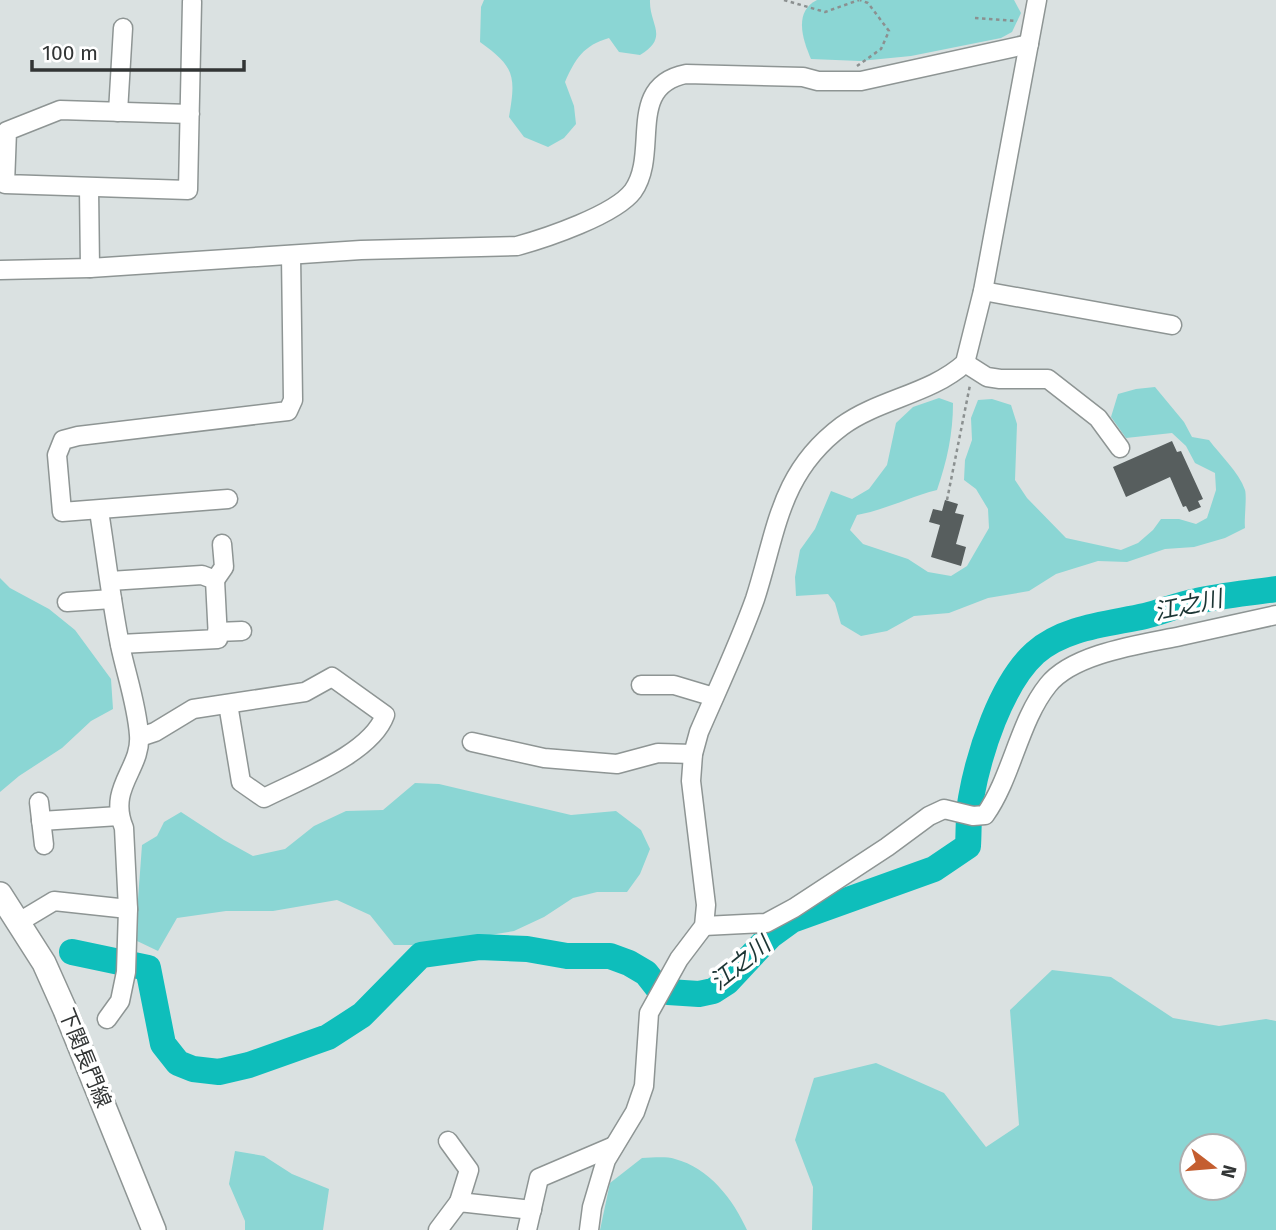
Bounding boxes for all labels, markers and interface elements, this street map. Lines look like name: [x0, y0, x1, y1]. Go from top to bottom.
scale bar: [32, 28, 243, 72]
text: 100 m: [42, 40, 98, 66]
water label: 江之川: [1151, 584, 1228, 626]
water label: 江之川: [704, 929, 778, 996]
street label: 下関長門線: [53, 1004, 117, 1112]
north arrow: [1178, 1132, 1248, 1202]
text: N: [1216, 1162, 1242, 1181]

